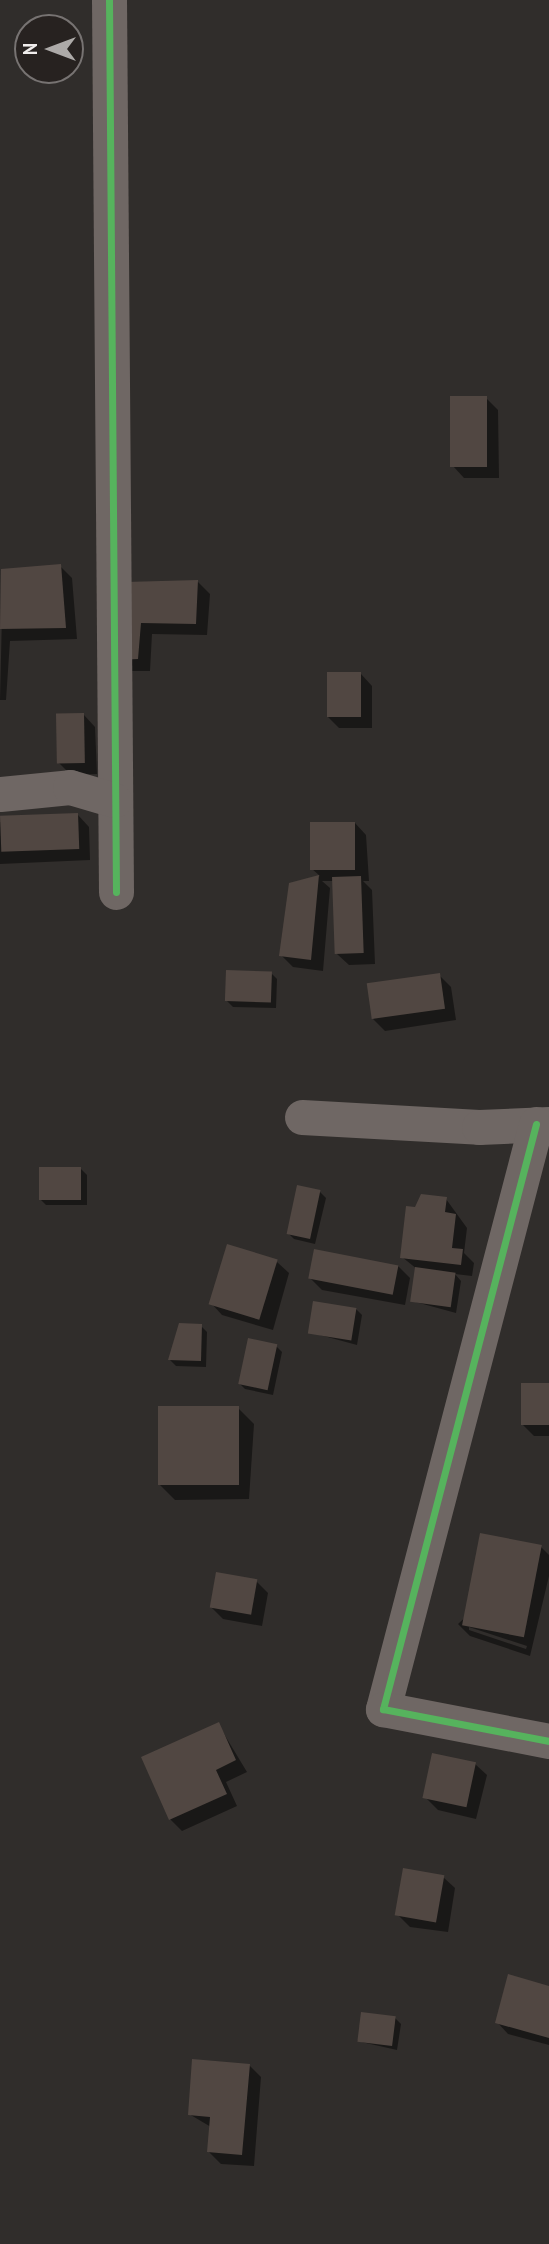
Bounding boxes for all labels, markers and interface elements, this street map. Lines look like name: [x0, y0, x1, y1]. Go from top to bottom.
north arrow: [14, 14, 84, 84]
text: N: [18, 43, 42, 55]

